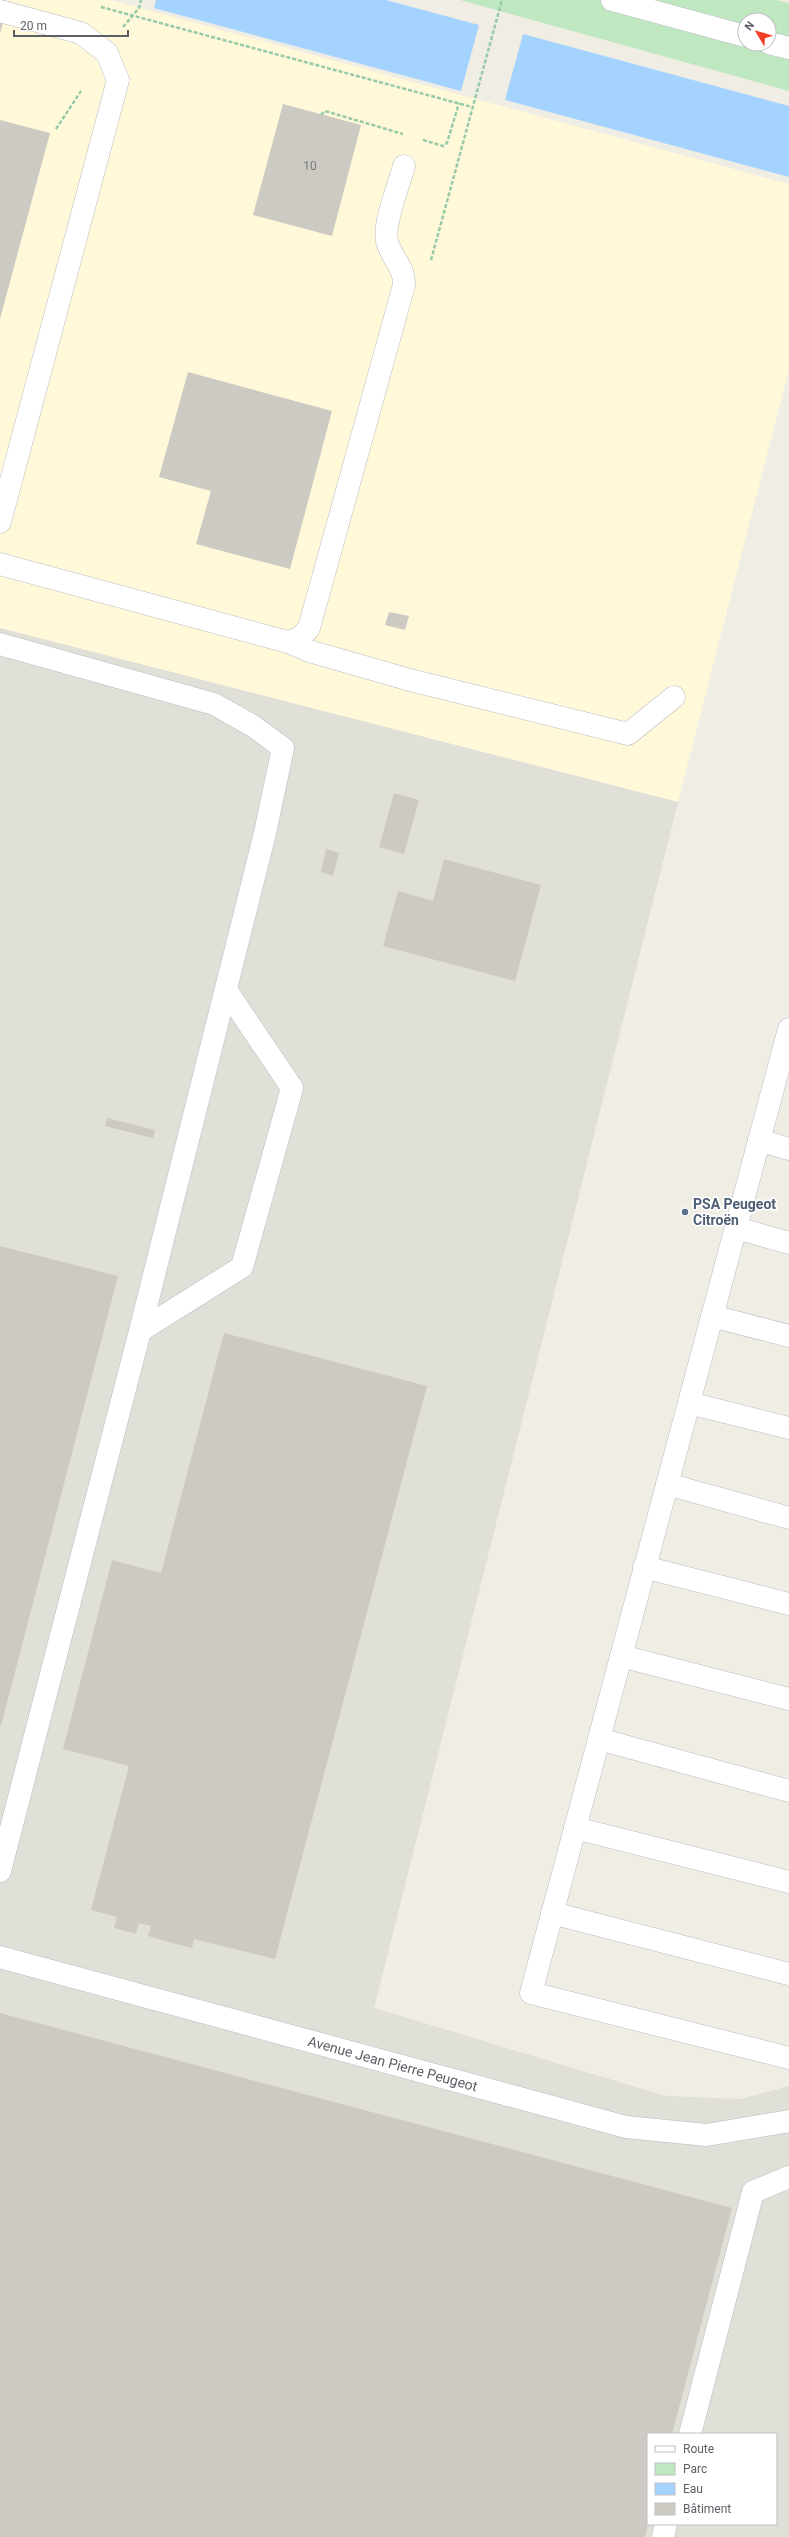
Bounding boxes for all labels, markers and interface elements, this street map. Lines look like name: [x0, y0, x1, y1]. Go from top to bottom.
scale bar: [14, 12, 128, 38]
north arrow: [737, 12, 777, 52]
text: 20 m: [20, 19, 47, 33]
text: N: [742, 19, 757, 33]
house number: 10: [303, 159, 317, 173]
place label: PSA Peugeot Citroën: [693, 1196, 776, 1228]
marker: PSA Peugeot Citroën: [680, 1207, 690, 1217]
street label: Avenue Jean Pierre Peugeot: [306, 2033, 480, 2094]
legend: [647, 2433, 777, 2525]
text: Route: [683, 2442, 714, 2456]
text: Parc: [683, 2462, 707, 2476]
text: Eau: [683, 2482, 703, 2496]
text: Bâtiment: [683, 2502, 731, 2516]

